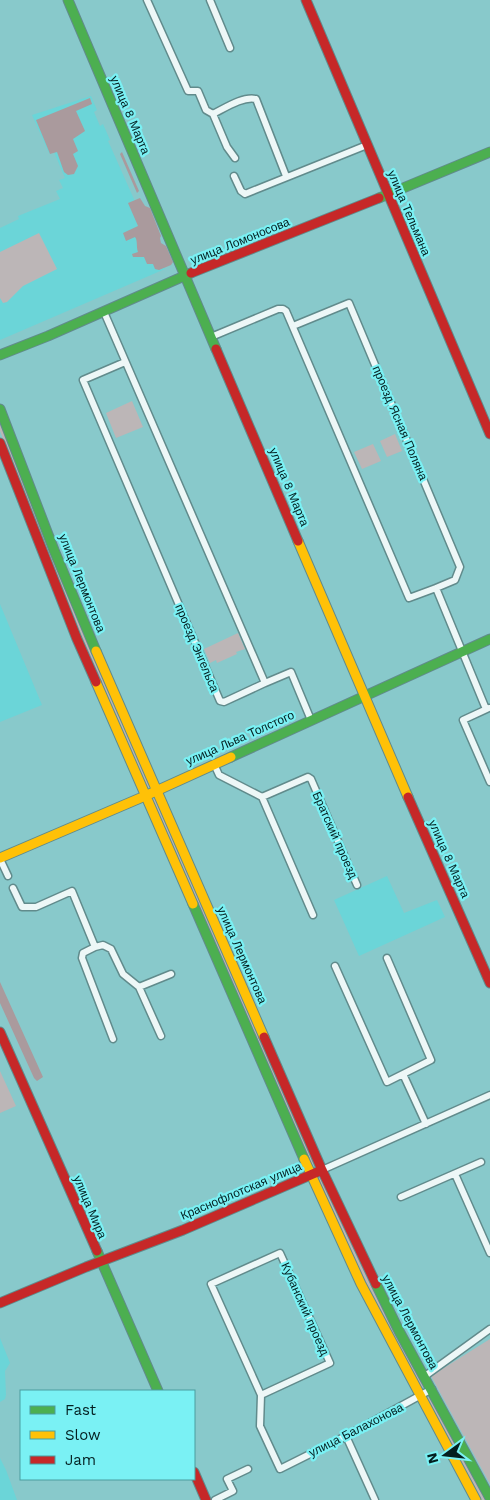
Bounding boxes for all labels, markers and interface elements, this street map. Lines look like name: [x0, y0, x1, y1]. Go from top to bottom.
street label: улица 8 Марта: [107, 74, 153, 157]
street label: улица Тельмана: [385, 168, 433, 258]
street label: улица Ломоносова: [188, 215, 292, 267]
street label: проезд Ясная Поляна: [370, 364, 431, 483]
street label: улица 8 Марта: [266, 446, 312, 529]
street label: улица Лермонтова: [56, 532, 108, 635]
street label: проезд Энгельса: [172, 602, 222, 694]
street label: улица Льва Толстого: [184, 708, 297, 768]
street label: Братский проезд: [310, 789, 360, 881]
street label: улица 8 Марта: [426, 818, 473, 900]
street label: улица Лермонтова: [214, 904, 270, 1006]
street label: Краснофлотская улица: [178, 1159, 304, 1223]
street label: улица Мира: [70, 1173, 110, 1241]
street label: Кубанский проезд: [278, 1260, 332, 1358]
street label: улица Лермонтова: [379, 1272, 441, 1372]
legend: [20, 1390, 195, 1480]
street label: улица Балахонова: [306, 1400, 406, 1460]
text: Fast: [65, 1401, 97, 1419]
text: Slow: [65, 1426, 101, 1444]
north arrow: [420, 1430, 470, 1480]
text: Jam: [65, 1451, 96, 1469]
text: N: [423, 1451, 442, 1465]

